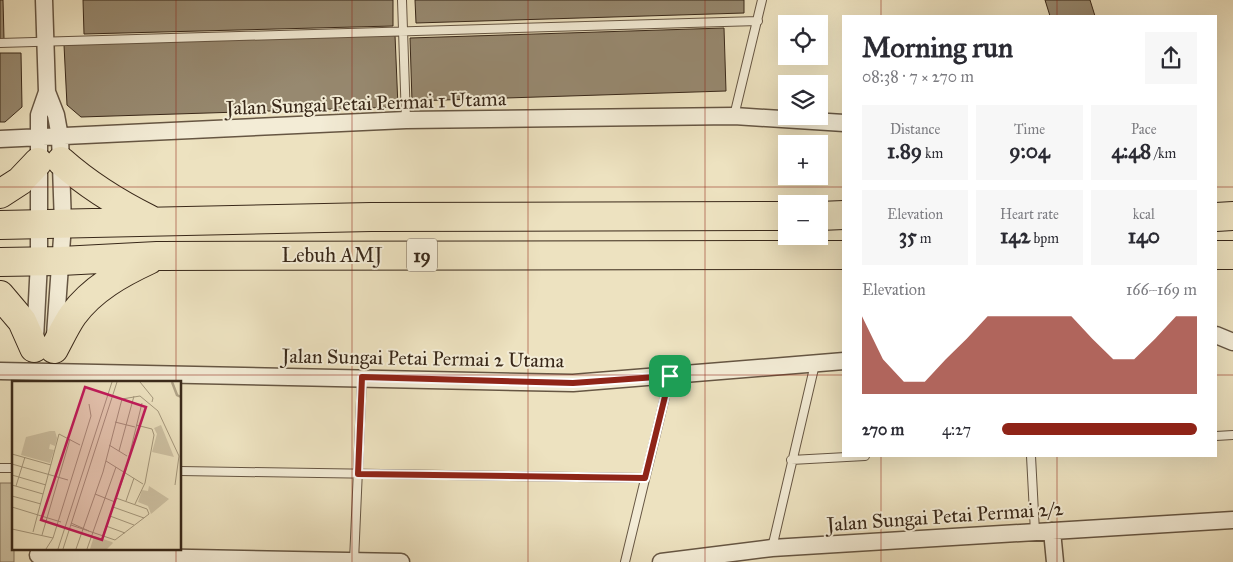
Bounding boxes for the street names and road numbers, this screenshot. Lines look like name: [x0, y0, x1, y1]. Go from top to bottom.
street label: Jalan Sungai Petai Permai 1 Utama: [223, 86, 507, 121]
road number: 19: [407, 238, 437, 272]
street label: Lebuh AMJ: [282, 243, 383, 268]
street label: Jalan Sungai Petai Permai 2 Utama: [280, 344, 565, 373]
street label: Jalan Sungai Petai Permai 2/2: [824, 496, 1064, 537]

